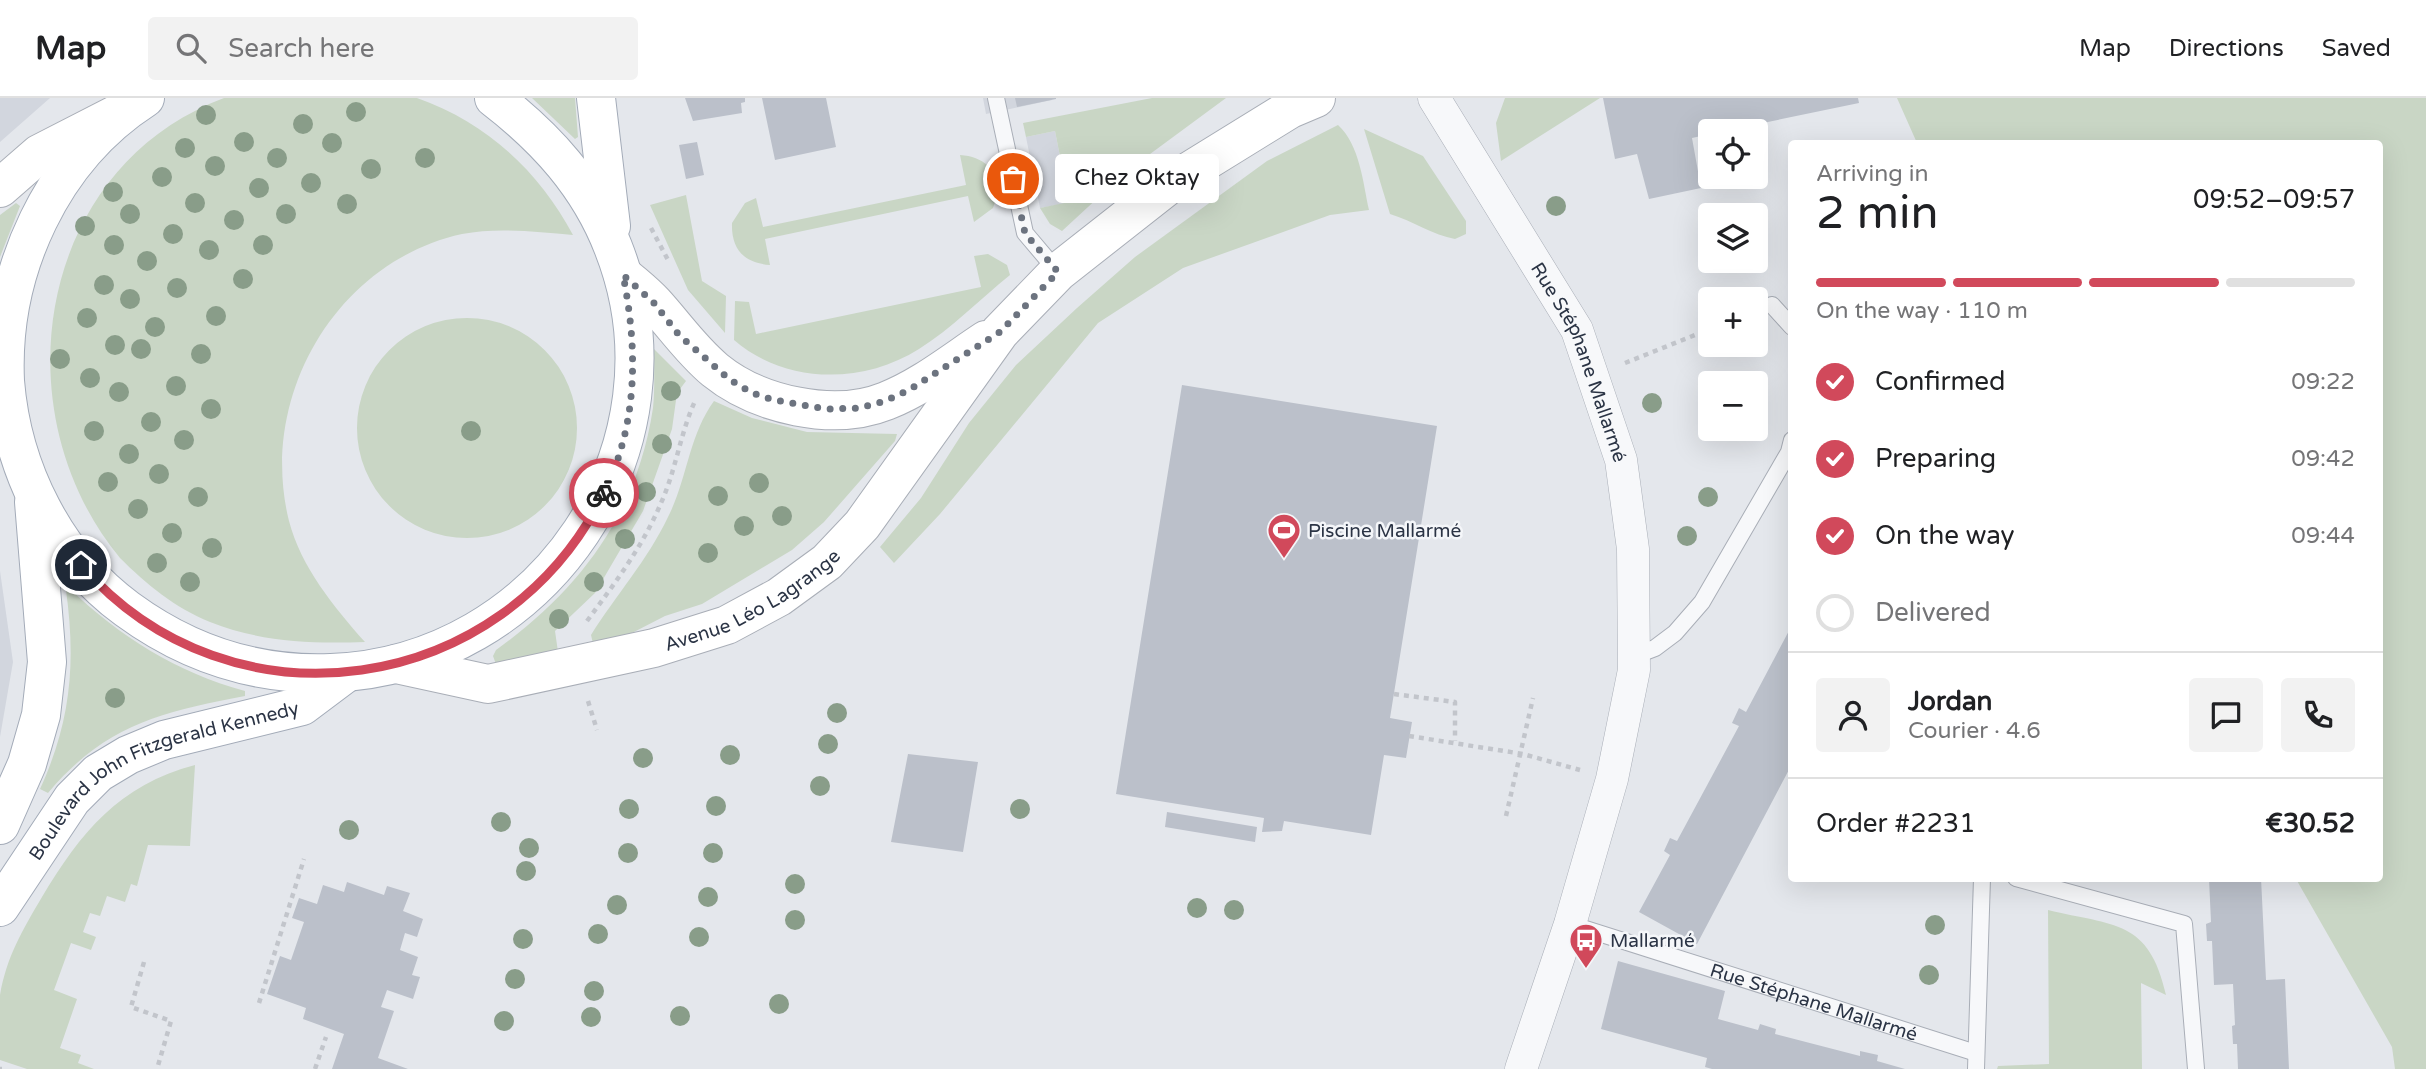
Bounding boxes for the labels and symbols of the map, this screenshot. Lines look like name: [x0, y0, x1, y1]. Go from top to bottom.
pin: [983, 149, 1043, 209]
callout: Chez Oktay: [1055, 154, 1220, 204]
street label: Rue Stéphane Mallarmé: [1526, 259, 1631, 465]
courier: [569, 458, 639, 528]
sports icon: Piscine Mallarmé: [1265, 511, 1303, 560]
place label: Piscine Mallarmé: [1308, 520, 1461, 542]
pin: [51, 535, 111, 595]
street label: Avenue Léo Lagrange: [662, 545, 845, 656]
street label: Boulevard John Fitzgerald Kennedy: [25, 697, 301, 864]
bus stop icon: Mallarmé: [1567, 921, 1605, 970]
place label: Mallarmé: [1610, 930, 1695, 952]
street label: Rue Stéphane Mallarmé: [1707, 959, 1920, 1046]

